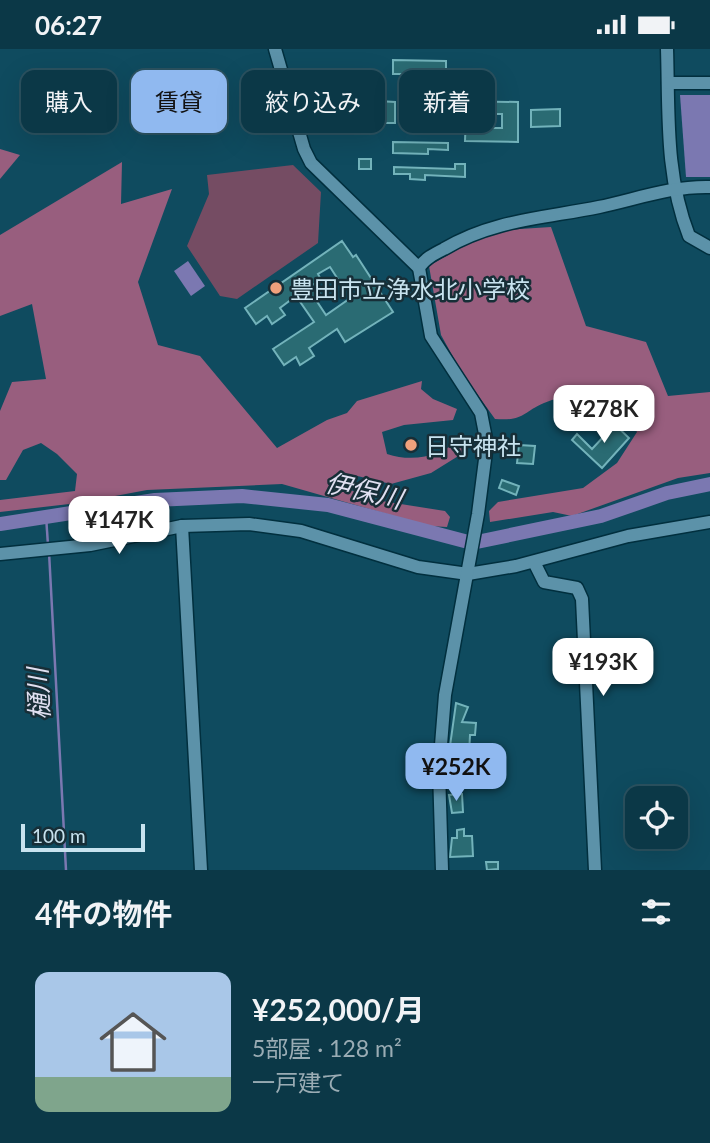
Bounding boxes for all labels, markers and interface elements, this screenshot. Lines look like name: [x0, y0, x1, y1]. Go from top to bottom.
text: 06:27: [35, 9, 102, 41]
chip: 購入: [21, 70, 117, 133]
chip: 賃貸: [131, 70, 227, 133]
chip: 絞り込み: [241, 70, 385, 133]
chip: 新着: [399, 70, 495, 133]
place label: 豊田市立浄水北小学校: [290, 274, 530, 303]
marker: 豊田市立浄水北小学校: [268, 280, 284, 296]
pin: ¥278K: [555, 385, 653, 445]
text: ¥278K: [569, 394, 639, 422]
place label: 日守神社: [425, 431, 521, 460]
marker: 日守神社: [403, 437, 419, 453]
water label: 伊保川: [322, 466, 409, 515]
pin: ¥147K: [70, 497, 168, 556]
text: ¥147K: [84, 505, 154, 533]
pin: ¥193K: [554, 639, 652, 698]
text: ¥193K: [568, 647, 638, 675]
water label: 樋川: [21, 664, 55, 721]
pin: ¥252K: [407, 743, 505, 803]
text: ¥252K: [421, 752, 491, 780]
map controls: [625, 786, 688, 849]
button: locate: [625, 786, 688, 849]
scale bar: [21, 821, 145, 853]
text: 100 m: [32, 824, 86, 847]
icon: filters: [637, 893, 675, 931]
text: 4件の物件: [35, 895, 172, 931]
text: ¥252,000/月: [252, 991, 425, 1027]
icon: home: [91, 1000, 175, 1084]
text: 5部屋 · 128 m²: [252, 1034, 402, 1062]
text: 一戸建て: [252, 1068, 344, 1096]

